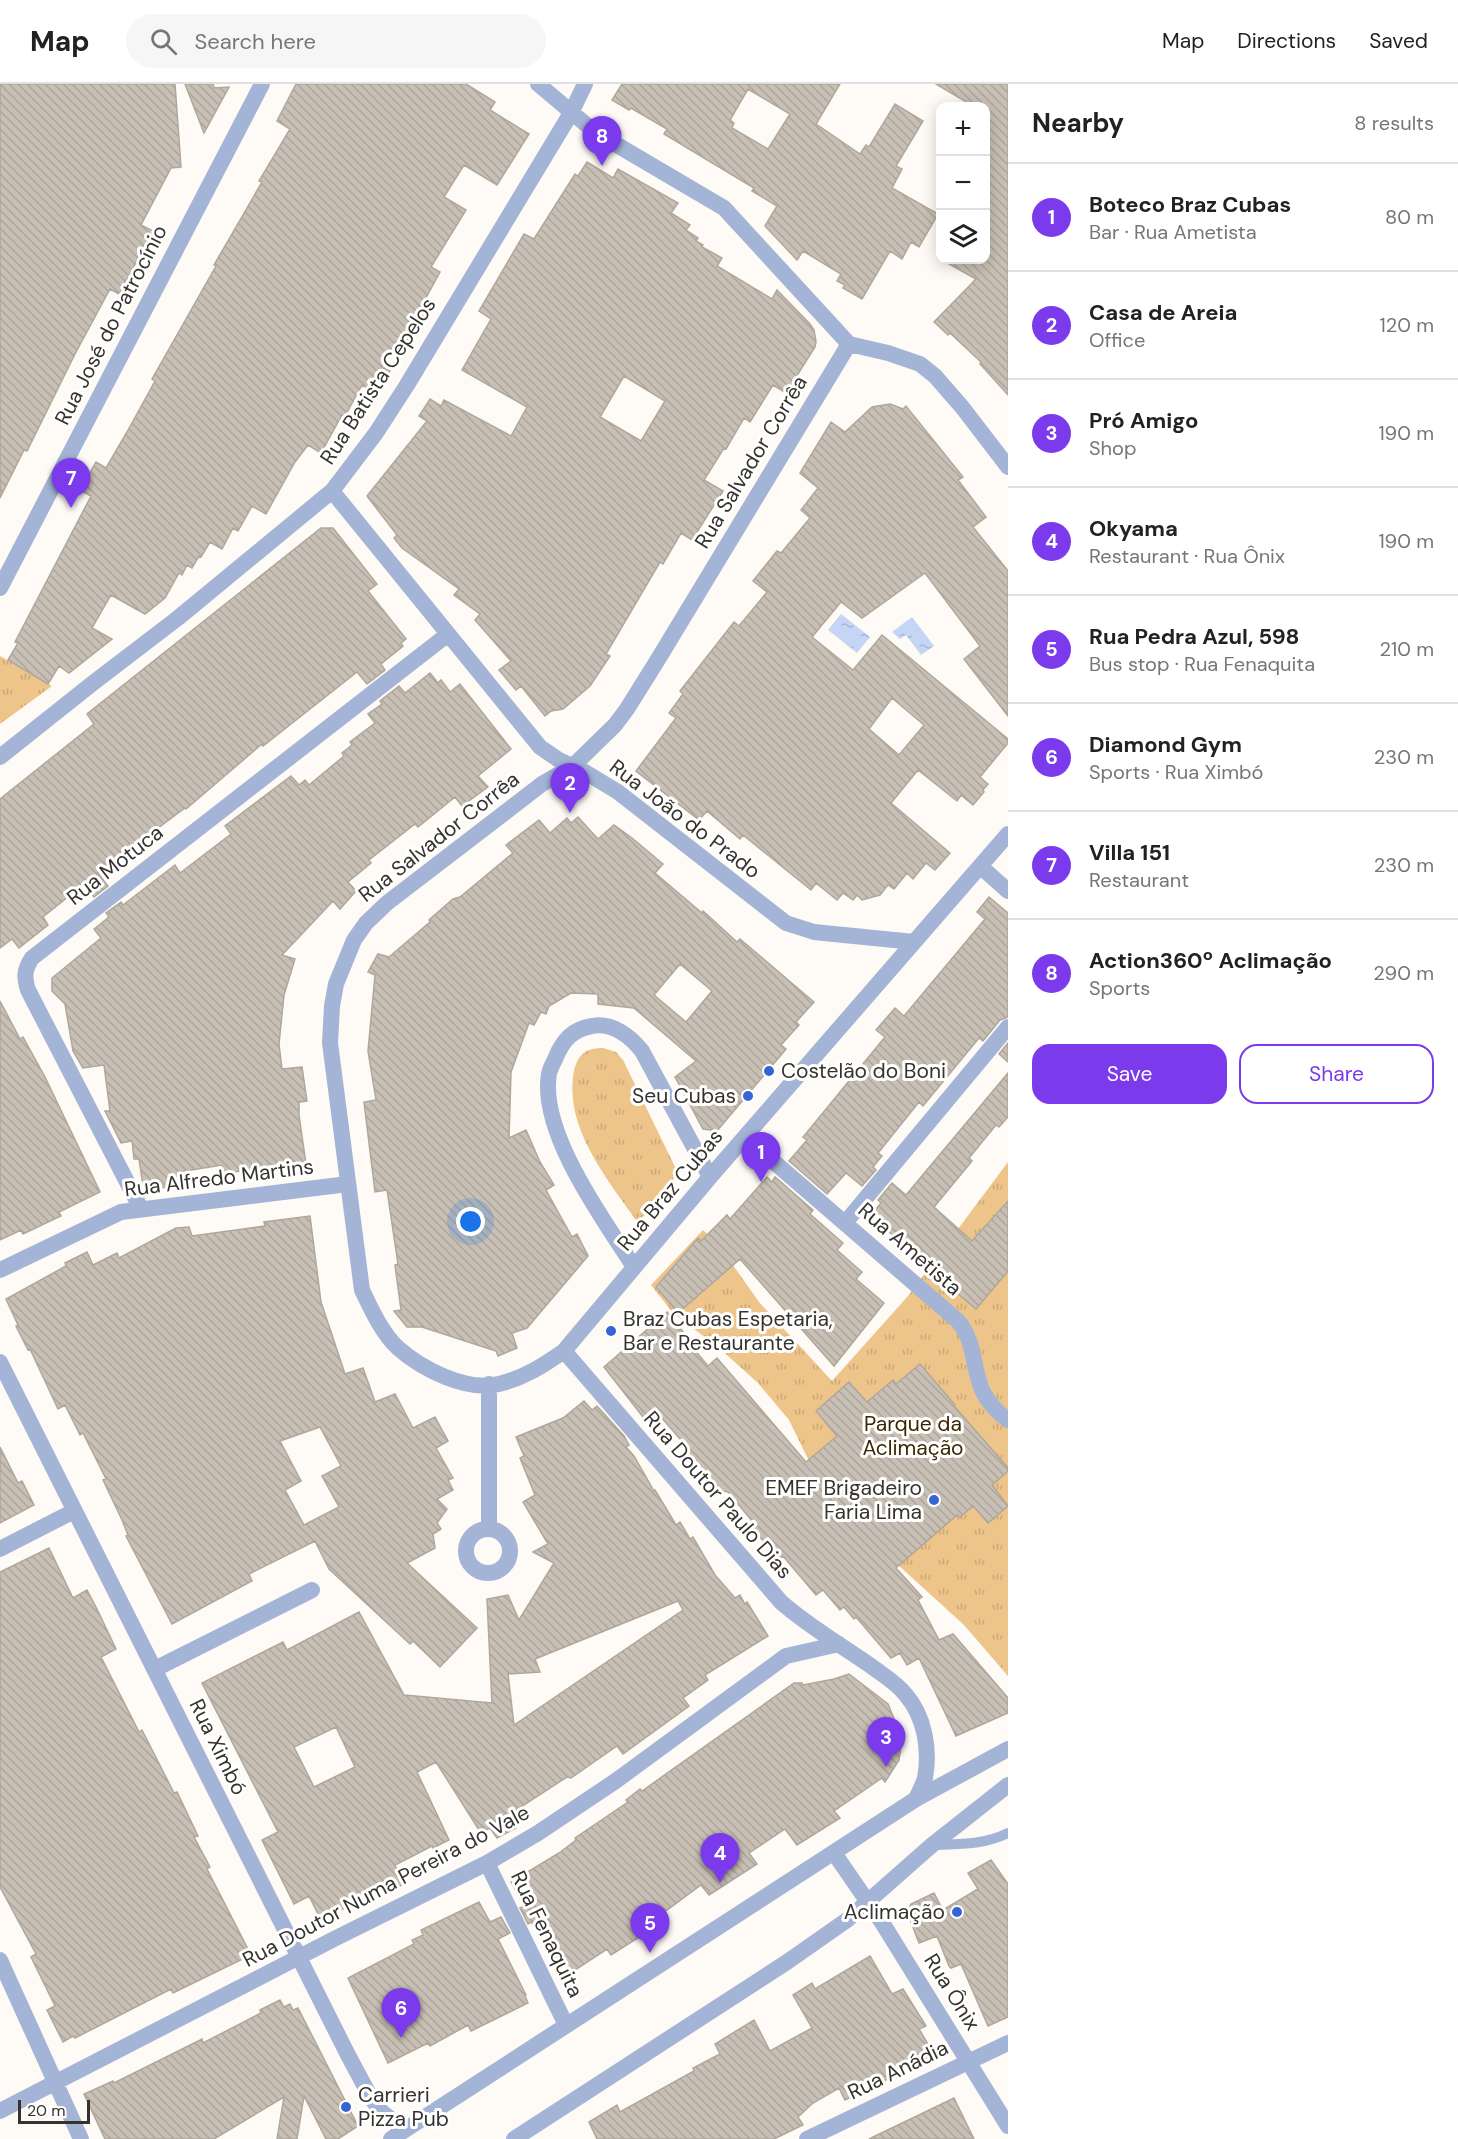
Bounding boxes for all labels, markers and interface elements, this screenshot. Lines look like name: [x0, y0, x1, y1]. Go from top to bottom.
search box: [126, 14, 546, 68]
text: Map: [30, 23, 90, 60]
icon: search: [147, 25, 180, 58]
text: Search here: [195, 27, 316, 56]
text: Map: [1162, 27, 1204, 55]
text: Directions: [1237, 27, 1336, 55]
text: Saved: [1369, 27, 1428, 55]
map controls: [936, 102, 990, 264]
button: +: [936, 102, 990, 156]
text: Nearby: [1032, 106, 1124, 140]
text: 8 results: [1354, 110, 1434, 136]
pin: 8: [582, 116, 622, 166]
button: −: [936, 156, 990, 210]
text: Boteco Braz Cubas: [1089, 190, 1291, 219]
text: 1: [1048, 204, 1055, 230]
text: 80 m: [1385, 204, 1434, 230]
button: layers: [936, 210, 990, 264]
text: Bar · Rua Ametista: [1089, 219, 1257, 245]
street label: Rua José do Patrocínio: [48, 220, 174, 430]
street label: Rua Batista Cepelos: [314, 292, 442, 470]
text: Casa de Areia: [1089, 298, 1237, 327]
text: 2: [1046, 312, 1057, 338]
text: 120 m: [1380, 312, 1434, 338]
text: Office: [1089, 327, 1145, 353]
street label: Rua Salvador Corrêa: [688, 370, 814, 554]
text: Pró Amigo: [1089, 406, 1198, 435]
text: 3: [1045, 420, 1058, 446]
text: 190 m: [1378, 420, 1434, 446]
text: Shop: [1089, 435, 1136, 461]
pin: 7: [52, 458, 90, 508]
text: Okyama: [1089, 514, 1178, 543]
text: 4: [1045, 528, 1058, 554]
text: 190 m: [1378, 528, 1434, 554]
text: Restaurant · Rua Ônix: [1089, 543, 1285, 569]
text: Rua Pedra Azul, 598: [1089, 622, 1299, 651]
text: 5: [1045, 636, 1058, 662]
text: 210 m: [1379, 636, 1434, 662]
text: Bus stop · Rua Fenaquita: [1089, 651, 1315, 677]
text: Diamond Gym: [1089, 730, 1242, 759]
text: 6: [1045, 744, 1058, 770]
text: 230 m: [1374, 744, 1434, 770]
street label: Rua João do Prado: [604, 753, 766, 885]
text: Sports · Rua Ximbó: [1089, 759, 1263, 785]
pin: 2: [550, 764, 590, 813]
street label: Rua Salvador Corrêa: [353, 765, 525, 909]
street label: Rua Motuca: [61, 819, 169, 911]
text: Villa 151: [1089, 838, 1170, 867]
text: 7: [1046, 852, 1057, 878]
text: 230 m: [1374, 852, 1434, 878]
text: Restaurant: [1089, 867, 1189, 893]
text: Action360º Aclimação: [1089, 946, 1332, 975]
text: 8: [1045, 960, 1058, 986]
text: 290 m: [1373, 960, 1434, 986]
text: Sports: [1089, 975, 1150, 1001]
button: Save: [1032, 1044, 1227, 1104]
button: Share: [1239, 1044, 1434, 1104]
place label: Costelão do Boni: [781, 1057, 946, 1085]
marker: Costelão do Boni: [762, 1064, 776, 1078]
place label: Seu Cubas: [632, 1082, 736, 1110]
marker: Seu Cubas: [741, 1089, 755, 1103]
street label: Rua Braz Cubas: [611, 1123, 729, 1257]
pin: 1: [742, 1132, 780, 1182]
street label: Rua Alfredo Martins: [123, 1152, 315, 1204]
street label: Rua Ametista: [852, 1196, 968, 1302]
your location: [456, 1207, 485, 1236]
place label: Braz Cubas Espetaria, Bar e Restaurante: [623, 1305, 833, 1357]
marker: Braz Cubas Espetaria, Bar e Restaurante: [604, 1324, 618, 1338]
street label: Rua Doutor Paulo Dias: [637, 1405, 799, 1585]
park label: Parque da Aclimação: [862, 1410, 964, 1462]
place label: EMEF Brigadeiro Faria Lima: [765, 1474, 922, 1526]
marker: EMEF Brigadeiro Faria Lima: [927, 1493, 941, 1507]
street label: Rua Ximbó: [183, 1694, 253, 1800]
pin: 3: [866, 1718, 906, 1767]
street label: Rua Doutor Numa Pereira do Vale: [238, 1798, 534, 1974]
pin: 4: [700, 1834, 740, 1883]
street label: Rua Fenaquita: [504, 1866, 590, 2002]
place label: Aclimação: [844, 1898, 945, 1926]
pin: 5: [630, 1904, 670, 1953]
marker: Aclimação: [950, 1905, 964, 1919]
street label: Rua Ônix: [918, 1948, 986, 2036]
pin: 6: [382, 1988, 420, 2038]
street label: Rua Anádia: [843, 2034, 953, 2106]
place label: Carrieri Pizza Pub: [358, 2081, 449, 2133]
scale bar: [18, 2097, 90, 2124]
text: 20 m: [27, 2100, 66, 2121]
marker: Carrieri Pizza Pub: [339, 2100, 353, 2114]

